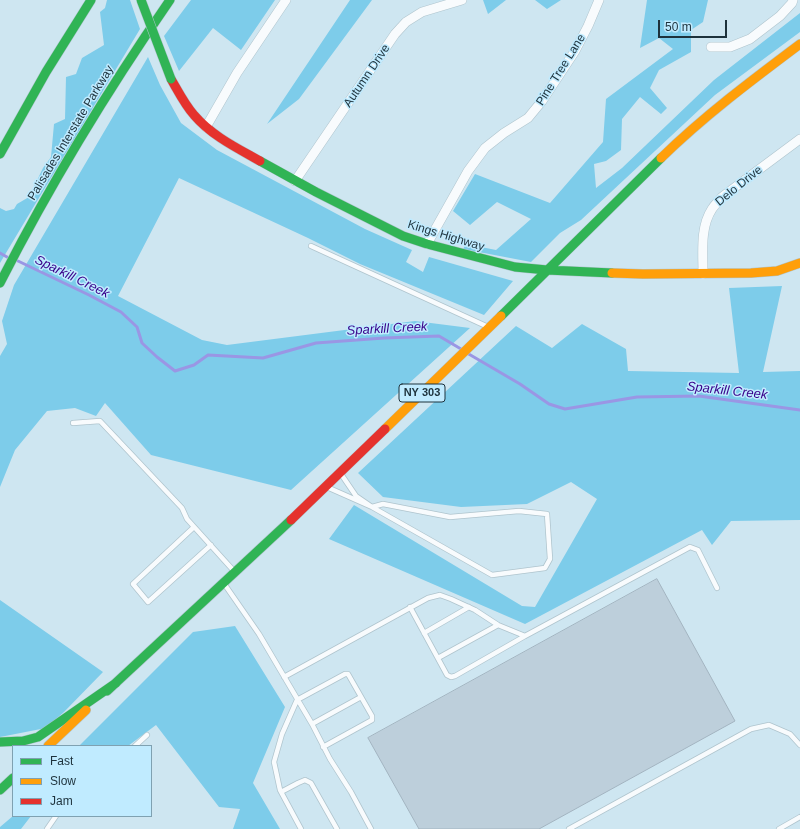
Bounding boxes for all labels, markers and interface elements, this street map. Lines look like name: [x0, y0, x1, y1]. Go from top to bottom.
scale bar: [660, 12, 729, 38]
text: 50 m: [665, 20, 692, 34]
street label: Pine Tree Lane: [533, 32, 589, 108]
street label: Autumn Drive: [341, 42, 393, 110]
street label: Palisades Interstate Parkway: [25, 63, 117, 203]
street label: Delo Drive: [713, 163, 765, 209]
street label: Kings Highway: [406, 218, 486, 254]
water label: Sparkill Creek: [32, 252, 112, 302]
water label: Sparkill Creek: [346, 319, 428, 339]
water label: Sparkill Creek: [686, 379, 768, 403]
road number: NY 303: [399, 384, 445, 402]
legend: [12, 745, 152, 817]
text: Fast: [50, 754, 73, 768]
text: Slow: [50, 774, 76, 788]
text: Jam: [50, 794, 73, 808]

